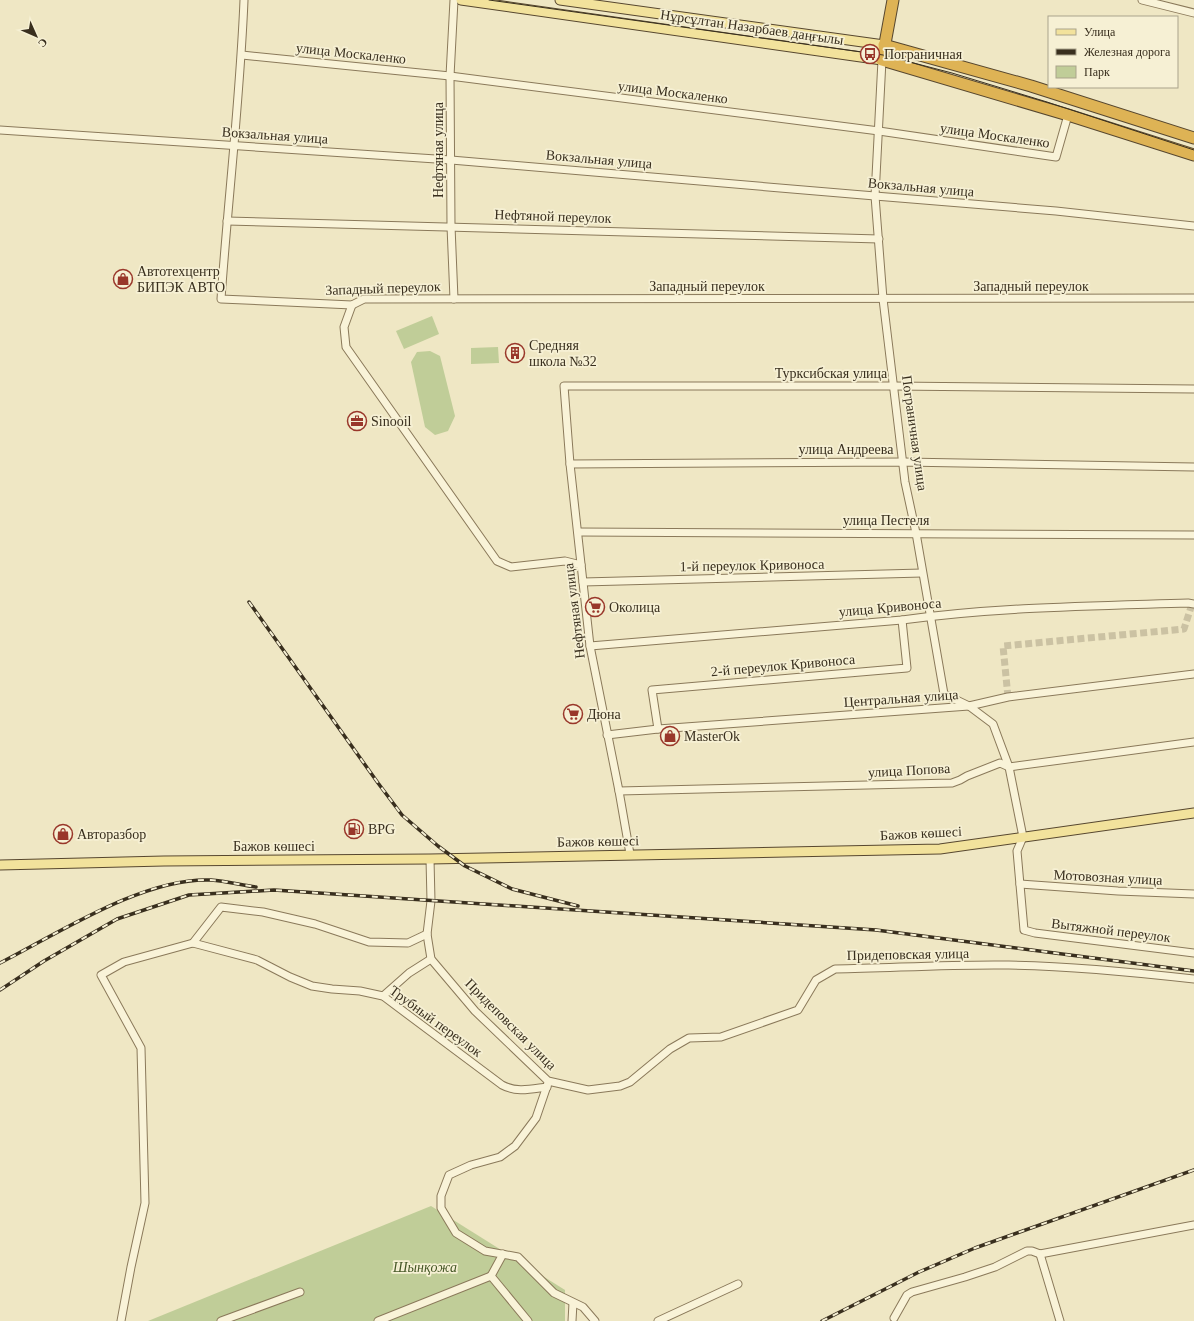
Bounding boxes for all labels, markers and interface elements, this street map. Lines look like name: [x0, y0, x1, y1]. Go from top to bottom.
street label: Нұрсұлтан Назарбаев даңғылы: [659, 7, 845, 48]
north arrow: [16, 16, 56, 56]
legend: [1048, 16, 1178, 88]
text: Улица: [1084, 25, 1116, 39]
text: С: [36, 36, 50, 50]
street label: улица Москаленко: [295, 40, 407, 67]
bus stop icon: Пограничная: [859, 43, 881, 65]
text: Железная дорога: [1084, 45, 1171, 59]
place label: Пограничная: [884, 47, 963, 62]
text: Парк: [1084, 65, 1110, 79]
street label: улица Москаленко: [617, 78, 729, 107]
street label: Нефтяная улица: [431, 101, 446, 198]
street label: улица Москаленко: [939, 120, 1051, 151]
street label: Вокзальная улица: [221, 124, 329, 147]
street label: Вокзальная улица: [545, 147, 653, 172]
street label: Вокзальная улица: [867, 175, 975, 200]
street label: Нефтяной переулок: [494, 207, 612, 226]
place label: Автотехцентр БИПЭК АВТО: [137, 264, 225, 295]
shop icon: Автотехцентр БИПЭК АВТО: [112, 268, 134, 290]
street label: Западный переулок: [325, 279, 441, 298]
street label: Западный переулок: [649, 279, 765, 294]
street label: Западный переулок: [973, 279, 1089, 294]
place label: Средняя школа №32: [529, 338, 597, 369]
building icon: Средняя школа №32: [504, 342, 526, 364]
street label: Турксибская улица: [775, 366, 888, 381]
street label: Пограничная улица: [899, 374, 930, 492]
office icon: Sinooil: [346, 410, 368, 432]
place label: Sinooil: [371, 414, 412, 429]
street label: улица Андреева: [799, 442, 894, 457]
street label: улица Пестеля: [843, 513, 930, 528]
street label: 1-й переулок Кривоноса: [680, 557, 825, 574]
street label: Нефтяная улица: [561, 562, 588, 660]
street label: улица Кривоноса: [838, 595, 943, 619]
supermarket icon: Околица: [584, 596, 606, 618]
place label: Околица: [609, 600, 661, 615]
street label: 2-й переулок Кривоноса: [710, 652, 857, 679]
street label: Центральная улица: [843, 687, 960, 710]
supermarket icon: Дюна: [562, 703, 584, 725]
place label: Дюна: [587, 707, 622, 722]
shop icon: MasterOk: [659, 725, 681, 747]
place label: MasterOk: [684, 729, 740, 744]
street label: улица Попова: [868, 761, 951, 780]
fuel station icon: BPG: [343, 818, 365, 840]
place label: BPG: [368, 822, 395, 837]
shop icon: Авторазбор: [52, 823, 74, 845]
street label: Бажов көшесі: [880, 824, 962, 843]
place label: Авторазбор: [77, 827, 146, 842]
street label: Бажов көшесі: [557, 833, 639, 850]
street label: Бажов көшесі: [233, 839, 315, 854]
street label: Мотовозная улица: [1053, 867, 1164, 888]
street label: Вытяжной переулок: [1050, 916, 1172, 945]
street label: Придеповская улица: [847, 946, 970, 963]
street label: Придеповская улица: [462, 976, 560, 1074]
street label: Трубный переулок: [387, 983, 485, 1060]
park label: Шынқожа: [392, 1260, 457, 1275]

